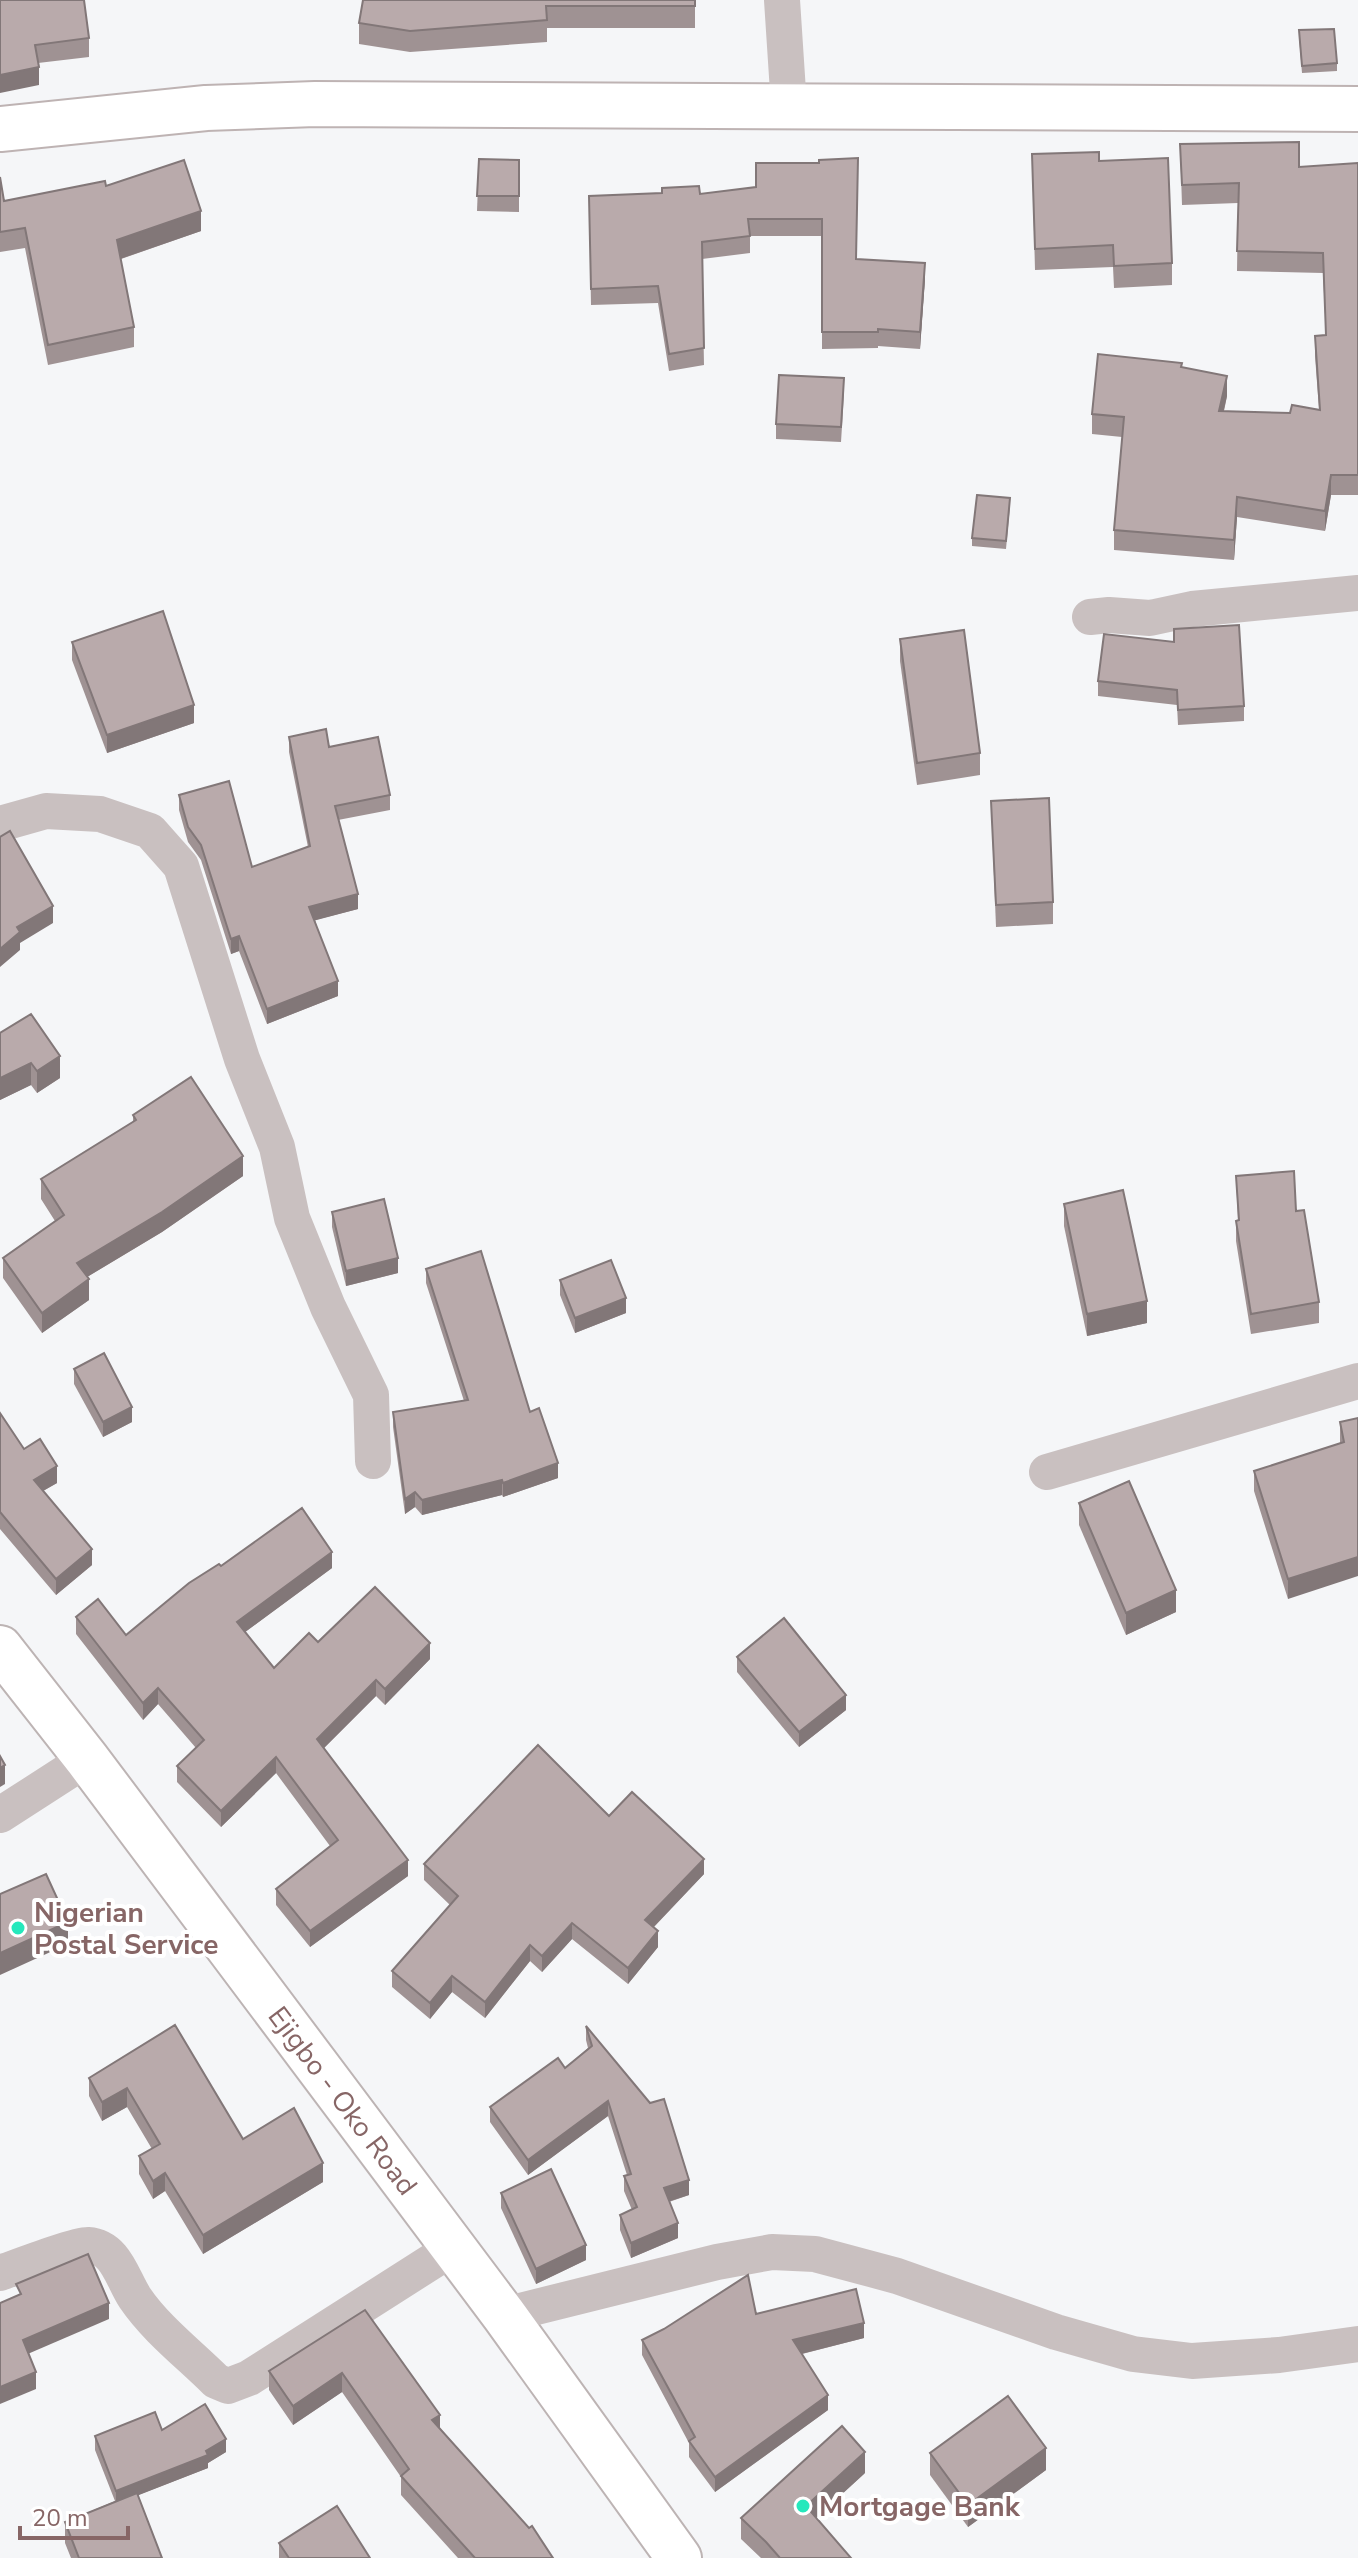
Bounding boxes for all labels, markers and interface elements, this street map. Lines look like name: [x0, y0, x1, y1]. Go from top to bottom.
place label: Nigerian Postal Service: [34, 1894, 218, 1964]
marker: Nigerian Postal Service: [9, 1919, 27, 1937]
street label: Ejigbo - Oko Road: [259, 1999, 426, 2203]
place label: Mortgage Bank: [819, 2488, 1021, 2526]
scale bar: [20, 2490, 128, 2540]
marker: Mortgage Bank: [794, 2497, 812, 2515]
text: 20 m: [32, 2502, 88, 2534]

